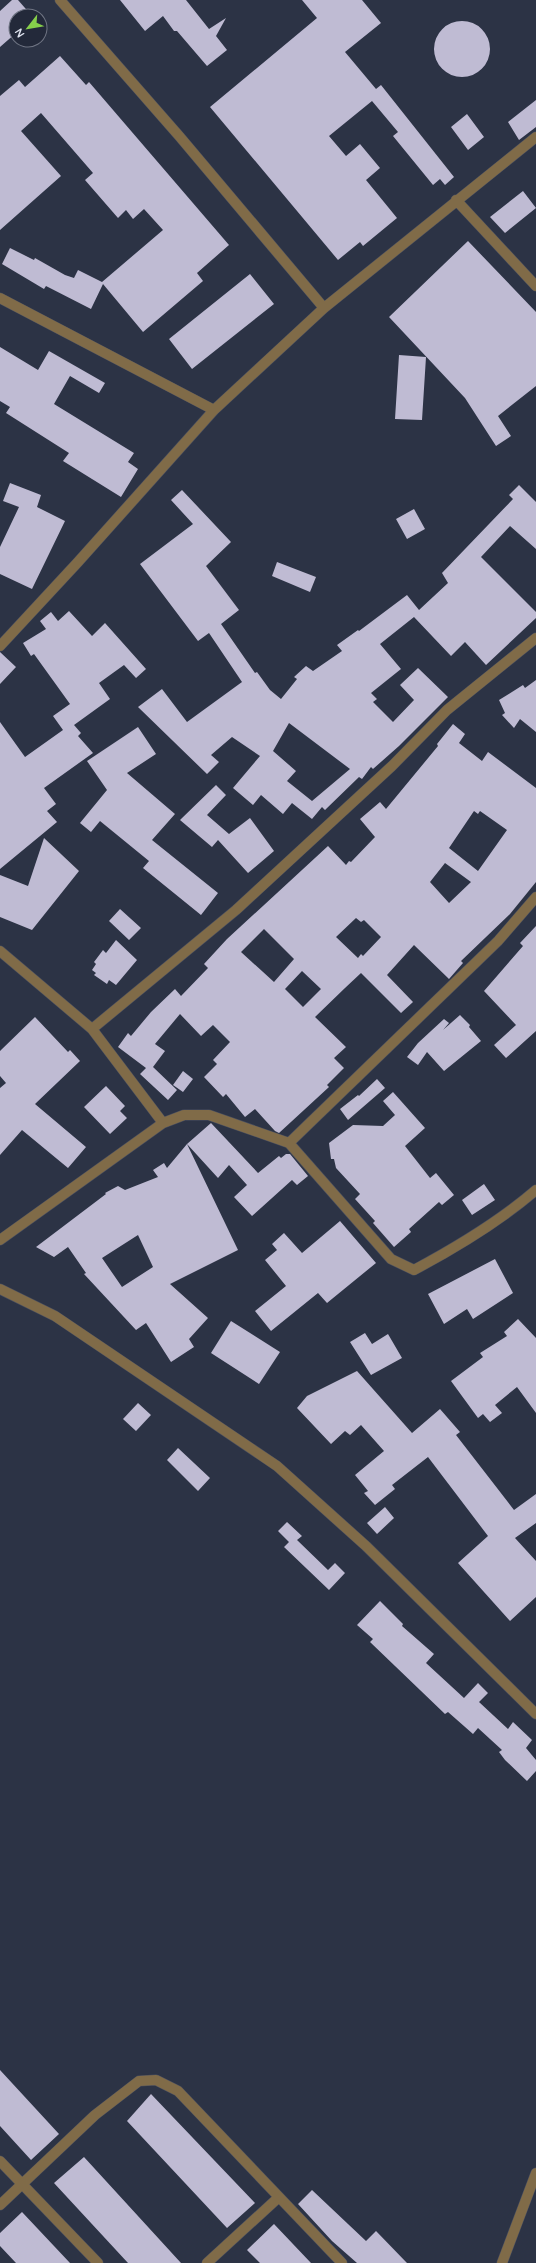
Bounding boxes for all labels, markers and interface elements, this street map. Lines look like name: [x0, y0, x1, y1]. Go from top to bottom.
north arrow: [8, 8, 48, 48]
text: N: [11, 26, 28, 40]

